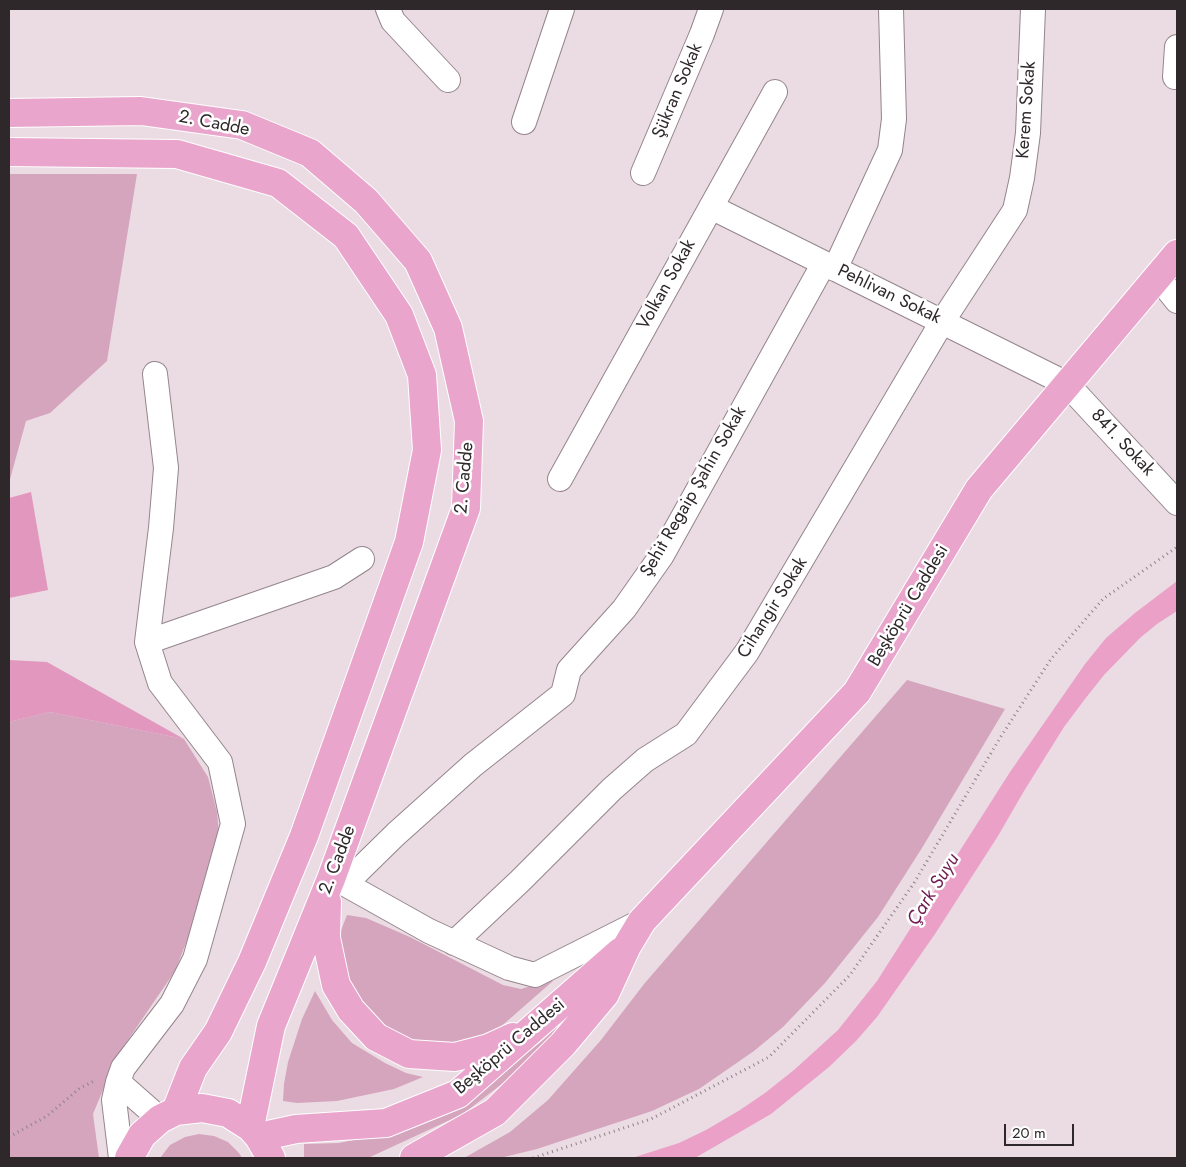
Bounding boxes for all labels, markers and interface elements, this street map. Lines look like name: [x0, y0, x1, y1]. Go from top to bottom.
street label: Şükran Sokak: [648, 40, 708, 142]
street label: Kerem Sokak: [1013, 61, 1041, 159]
street label: 2. Cadde: [177, 107, 251, 141]
street label: Volkan Sokak: [633, 236, 701, 334]
street label: Pehlivan Sokak: [834, 261, 944, 329]
street label: Şehit Regaip Şahin Sokak: [636, 403, 752, 581]
street label: 841. Sokak: [1086, 405, 1158, 481]
street label: 2. Cadde: [451, 441, 479, 515]
street label: Beşköprü Caddesi: [864, 541, 954, 671]
street label: Cihangir Sokak: [733, 553, 813, 663]
street label: 2. Cadde: [315, 823, 361, 897]
water label: Çark Suyu: [903, 850, 965, 930]
street label: Beşköprü Caddesi: [450, 994, 570, 1100]
scale bar: [1006, 1114, 1076, 1146]
text: 20 m: [1012, 1122, 1046, 1144]

